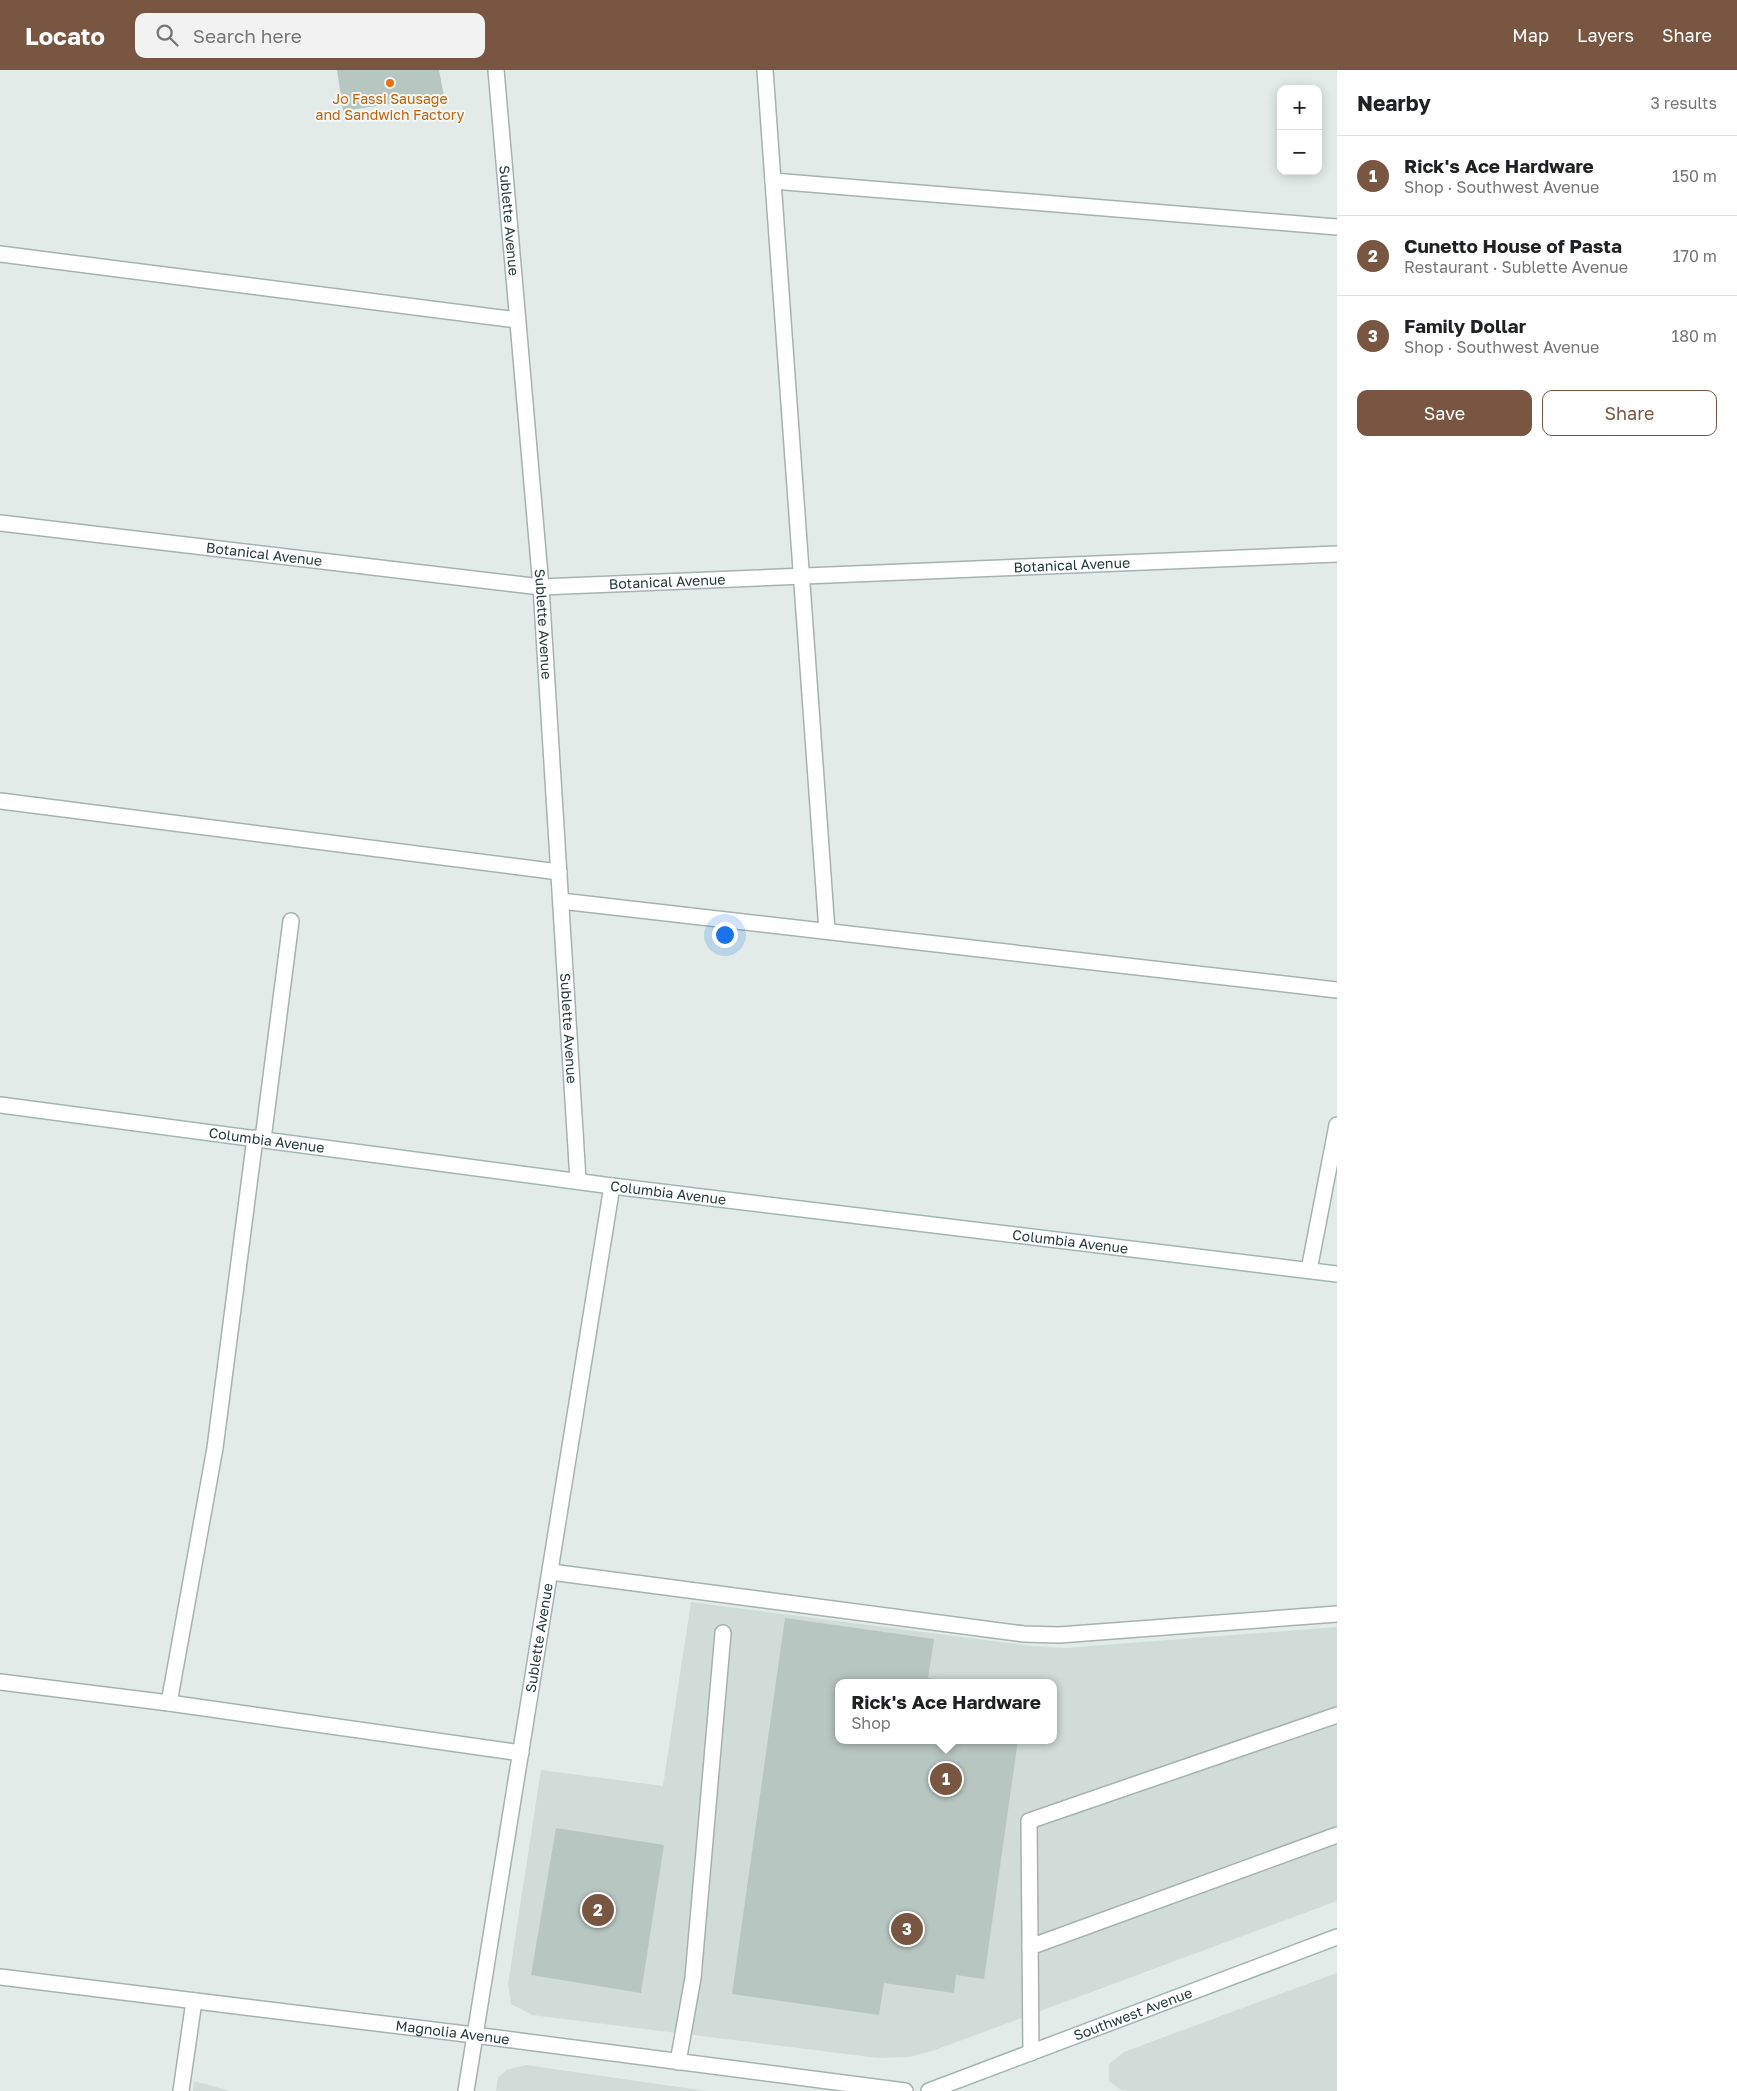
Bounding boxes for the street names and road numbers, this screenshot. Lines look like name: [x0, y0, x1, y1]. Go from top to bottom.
street label: Sublette Avenue: [496, 164, 523, 276]
street label: Botanical Avenue: [205, 538, 323, 569]
street label: Botanical Avenue: [1013, 554, 1130, 575]
street label: Sublette Avenue: [531, 568, 556, 680]
street label: Botanical Avenue: [608, 570, 726, 592]
street label: Sublette Avenue: [557, 972, 581, 1084]
street label: Columbia Avenue: [208, 1124, 326, 1156]
street label: Columbia Avenue: [609, 1177, 727, 1208]
street label: Columbia Avenue: [1011, 1226, 1129, 1257]
street label: Sublette Avenue: [521, 1582, 556, 1694]
street label: Southwest Avenue: [1071, 1983, 1194, 2044]
street label: Magnolia Avenue: [395, 2016, 511, 2048]

